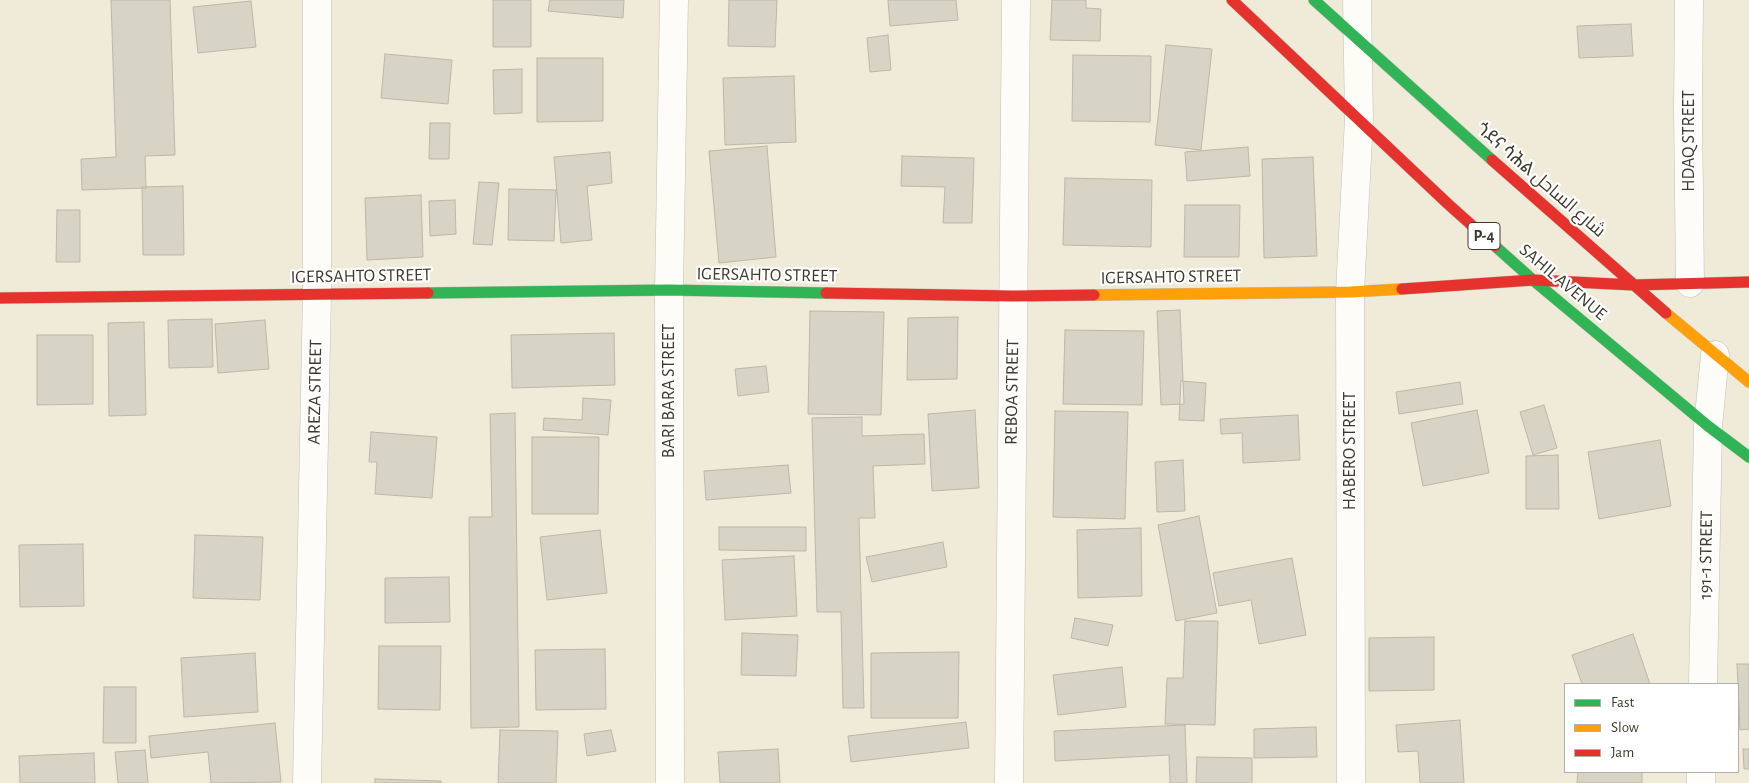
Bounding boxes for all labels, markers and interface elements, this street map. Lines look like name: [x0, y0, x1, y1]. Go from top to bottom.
street label: HDAQ STREET: [1678, 90, 1700, 192]
street label: ጎደና ሳሕል شارع الساحل: [1472, 118, 1610, 242]
road number: P-4: [1468, 222, 1500, 250]
street label: SAHIL AVENUE: [1515, 239, 1611, 325]
street label: IGERSAHTO STREET: [697, 263, 837, 287]
street label: IGERSAHTO STREET: [291, 264, 431, 288]
street label: IGERSAHTO STREET: [1101, 265, 1241, 289]
street label: BARI BARA STREET: [658, 324, 680, 458]
street label: AREZA STREET: [303, 339, 327, 445]
street label: REBOA STREET: [1000, 339, 1024, 445]
street label: HABERO STREET: [1339, 392, 1361, 510]
street label: 191-1 STREET: [1694, 510, 1718, 600]
legend: [1564, 683, 1739, 773]
text: Fast: [1611, 695, 1634, 710]
text: Slow: [1611, 720, 1639, 735]
text: Jam: [1611, 745, 1634, 760]

